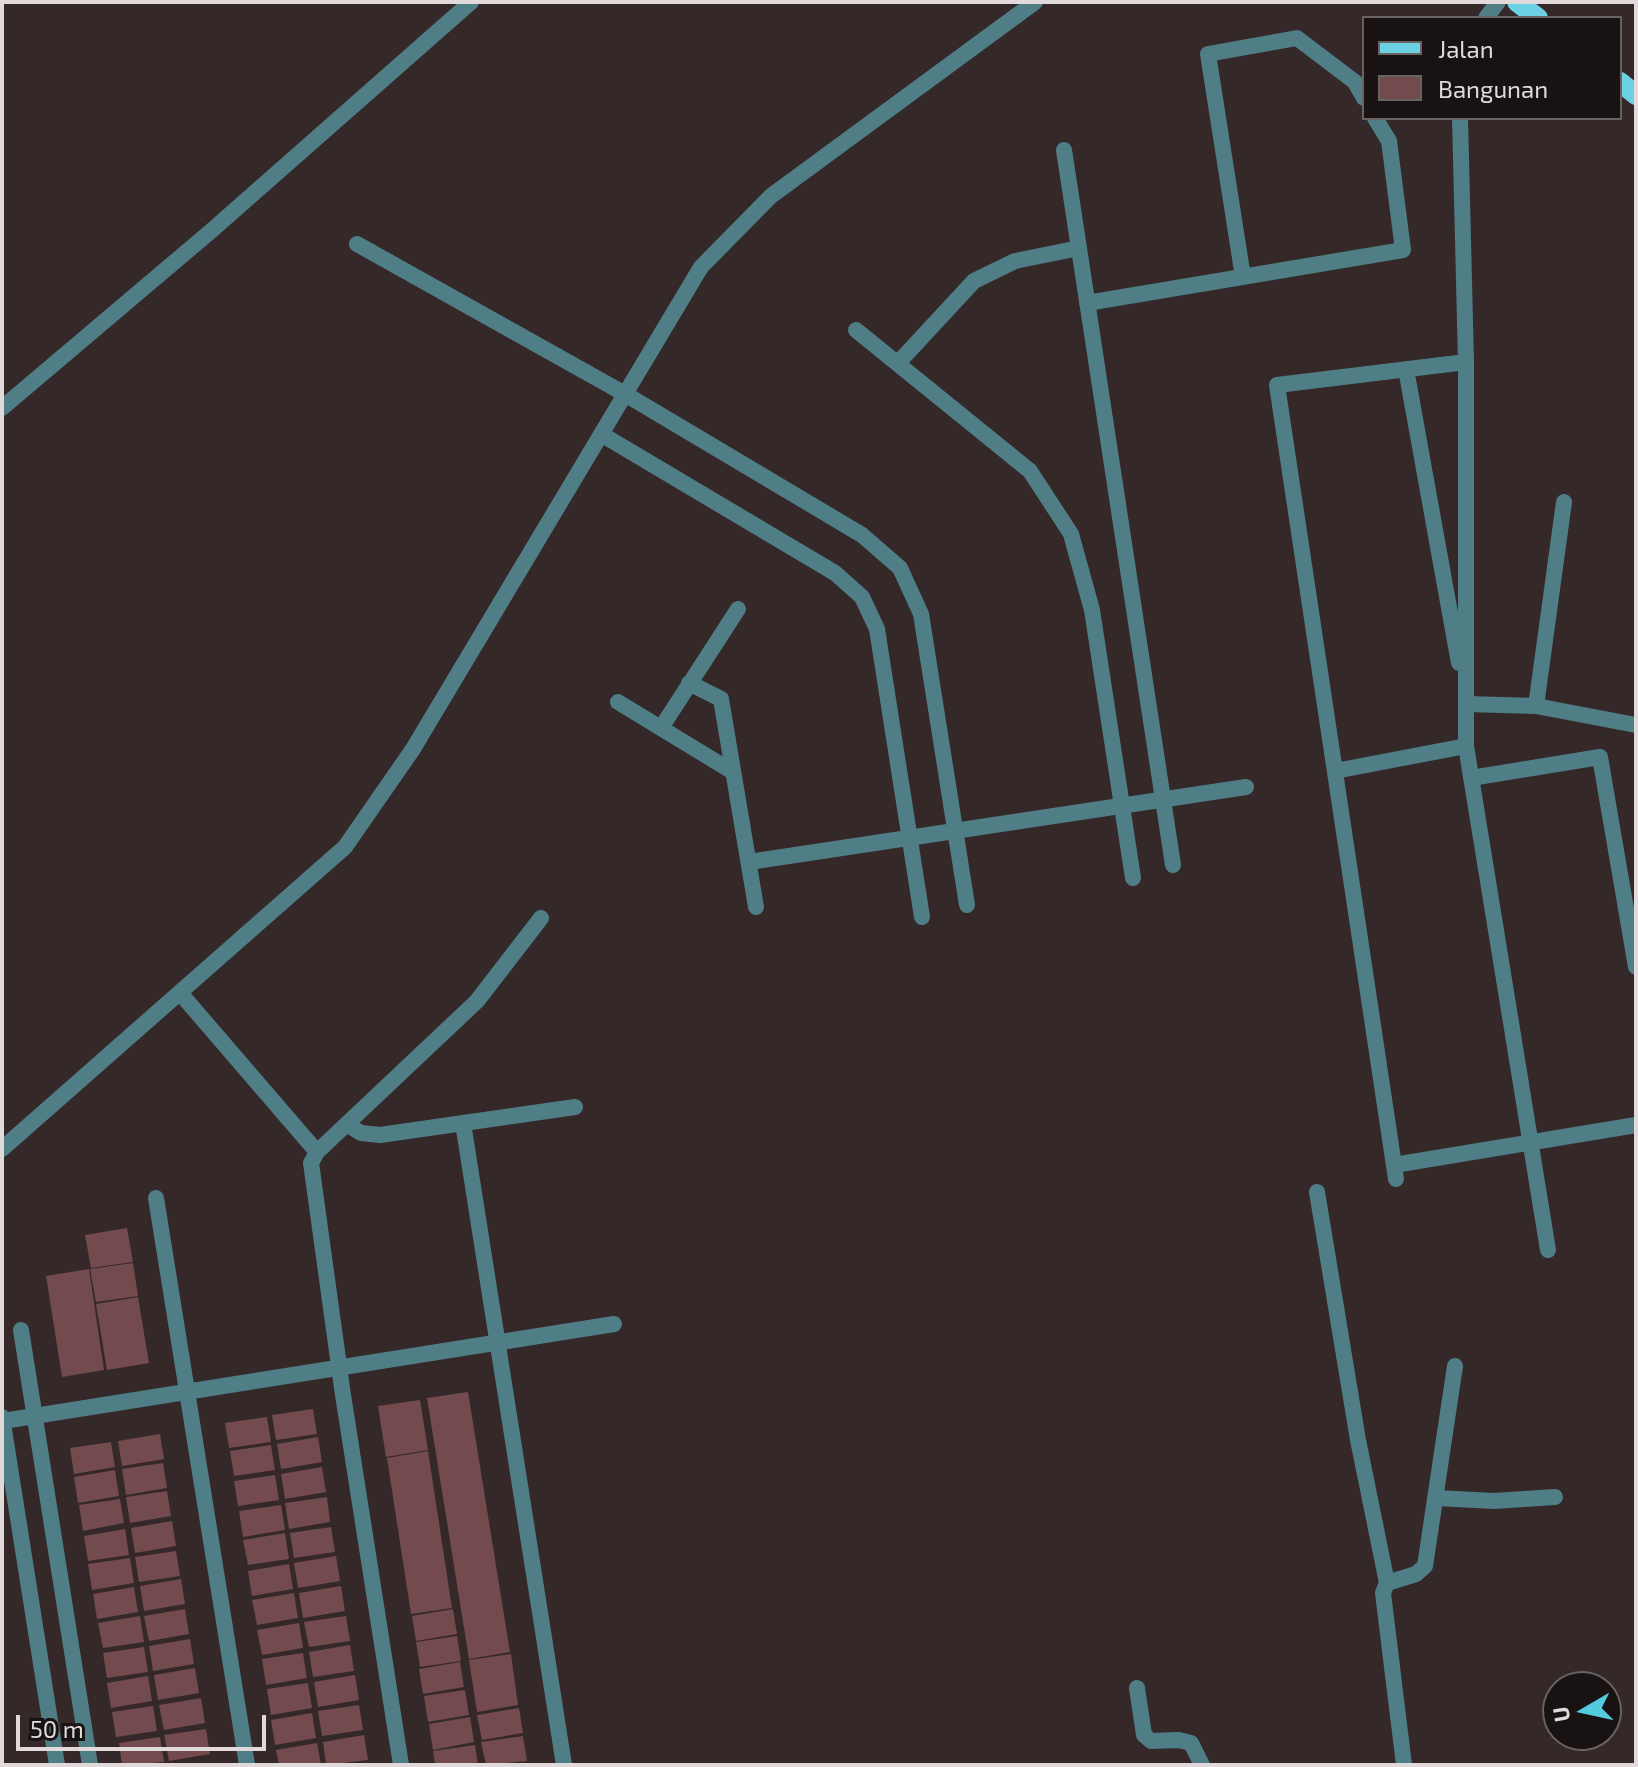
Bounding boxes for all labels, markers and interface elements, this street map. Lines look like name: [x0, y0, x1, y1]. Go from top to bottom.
legend: [1362, 16, 1622, 120]
text: Jalan: [1438, 34, 1494, 63]
text: Bangunan: [1438, 74, 1548, 103]
north arrow: [1542, 1671, 1622, 1751]
scale bar: [20, 1699, 270, 1749]
text: U: [1546, 1705, 1574, 1724]
text: 50 m: [30, 1714, 84, 1743]

